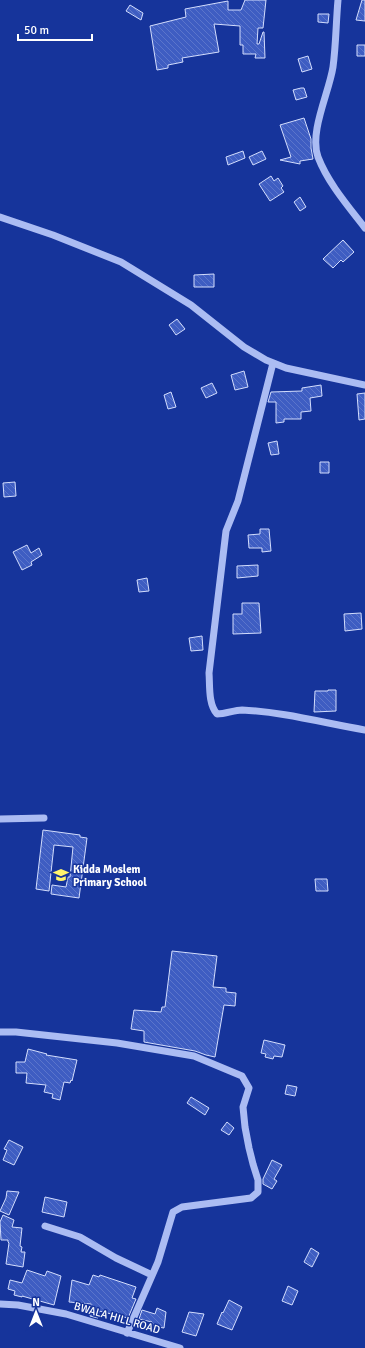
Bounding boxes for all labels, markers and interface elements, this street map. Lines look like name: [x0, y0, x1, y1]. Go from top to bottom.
scale bar: [18, 16, 92, 42]
text: 50 m: [24, 23, 49, 38]
place label: Kidda Moslem Primary School: [73, 863, 147, 889]
school or university icon: Kidda Moslem Primary School: [52, 866, 70, 884]
north arrow: [16, 1292, 56, 1332]
text: N: [32, 1296, 40, 1309]
street label: BWALA HILL ROAD: [73, 1300, 161, 1336]

